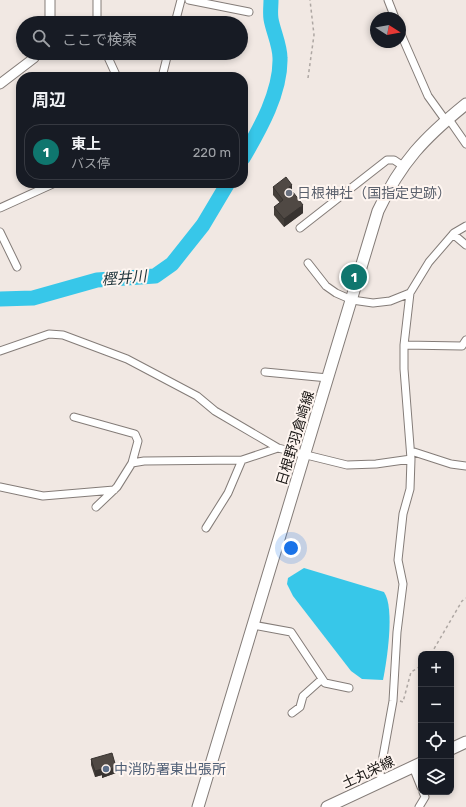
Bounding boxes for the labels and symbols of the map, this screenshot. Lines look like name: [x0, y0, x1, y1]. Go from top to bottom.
north arrow: [370, 12, 406, 48]
place label: 日根神社（国指定史跡）: [297, 185, 451, 202]
marker: 日根神社（国指定史跡）: [284, 188, 294, 198]
pin: 1: [341, 262, 367, 292]
water label: 樫井川: [101, 267, 149, 289]
street label: 日根野羽倉崎線: [273, 389, 318, 487]
your location: [281, 538, 301, 558]
street label: 土丸栄線: [339, 753, 397, 792]
place label: 中消防署東出張所: [114, 761, 226, 778]
marker: 中消防署東出張所: [101, 764, 111, 774]

